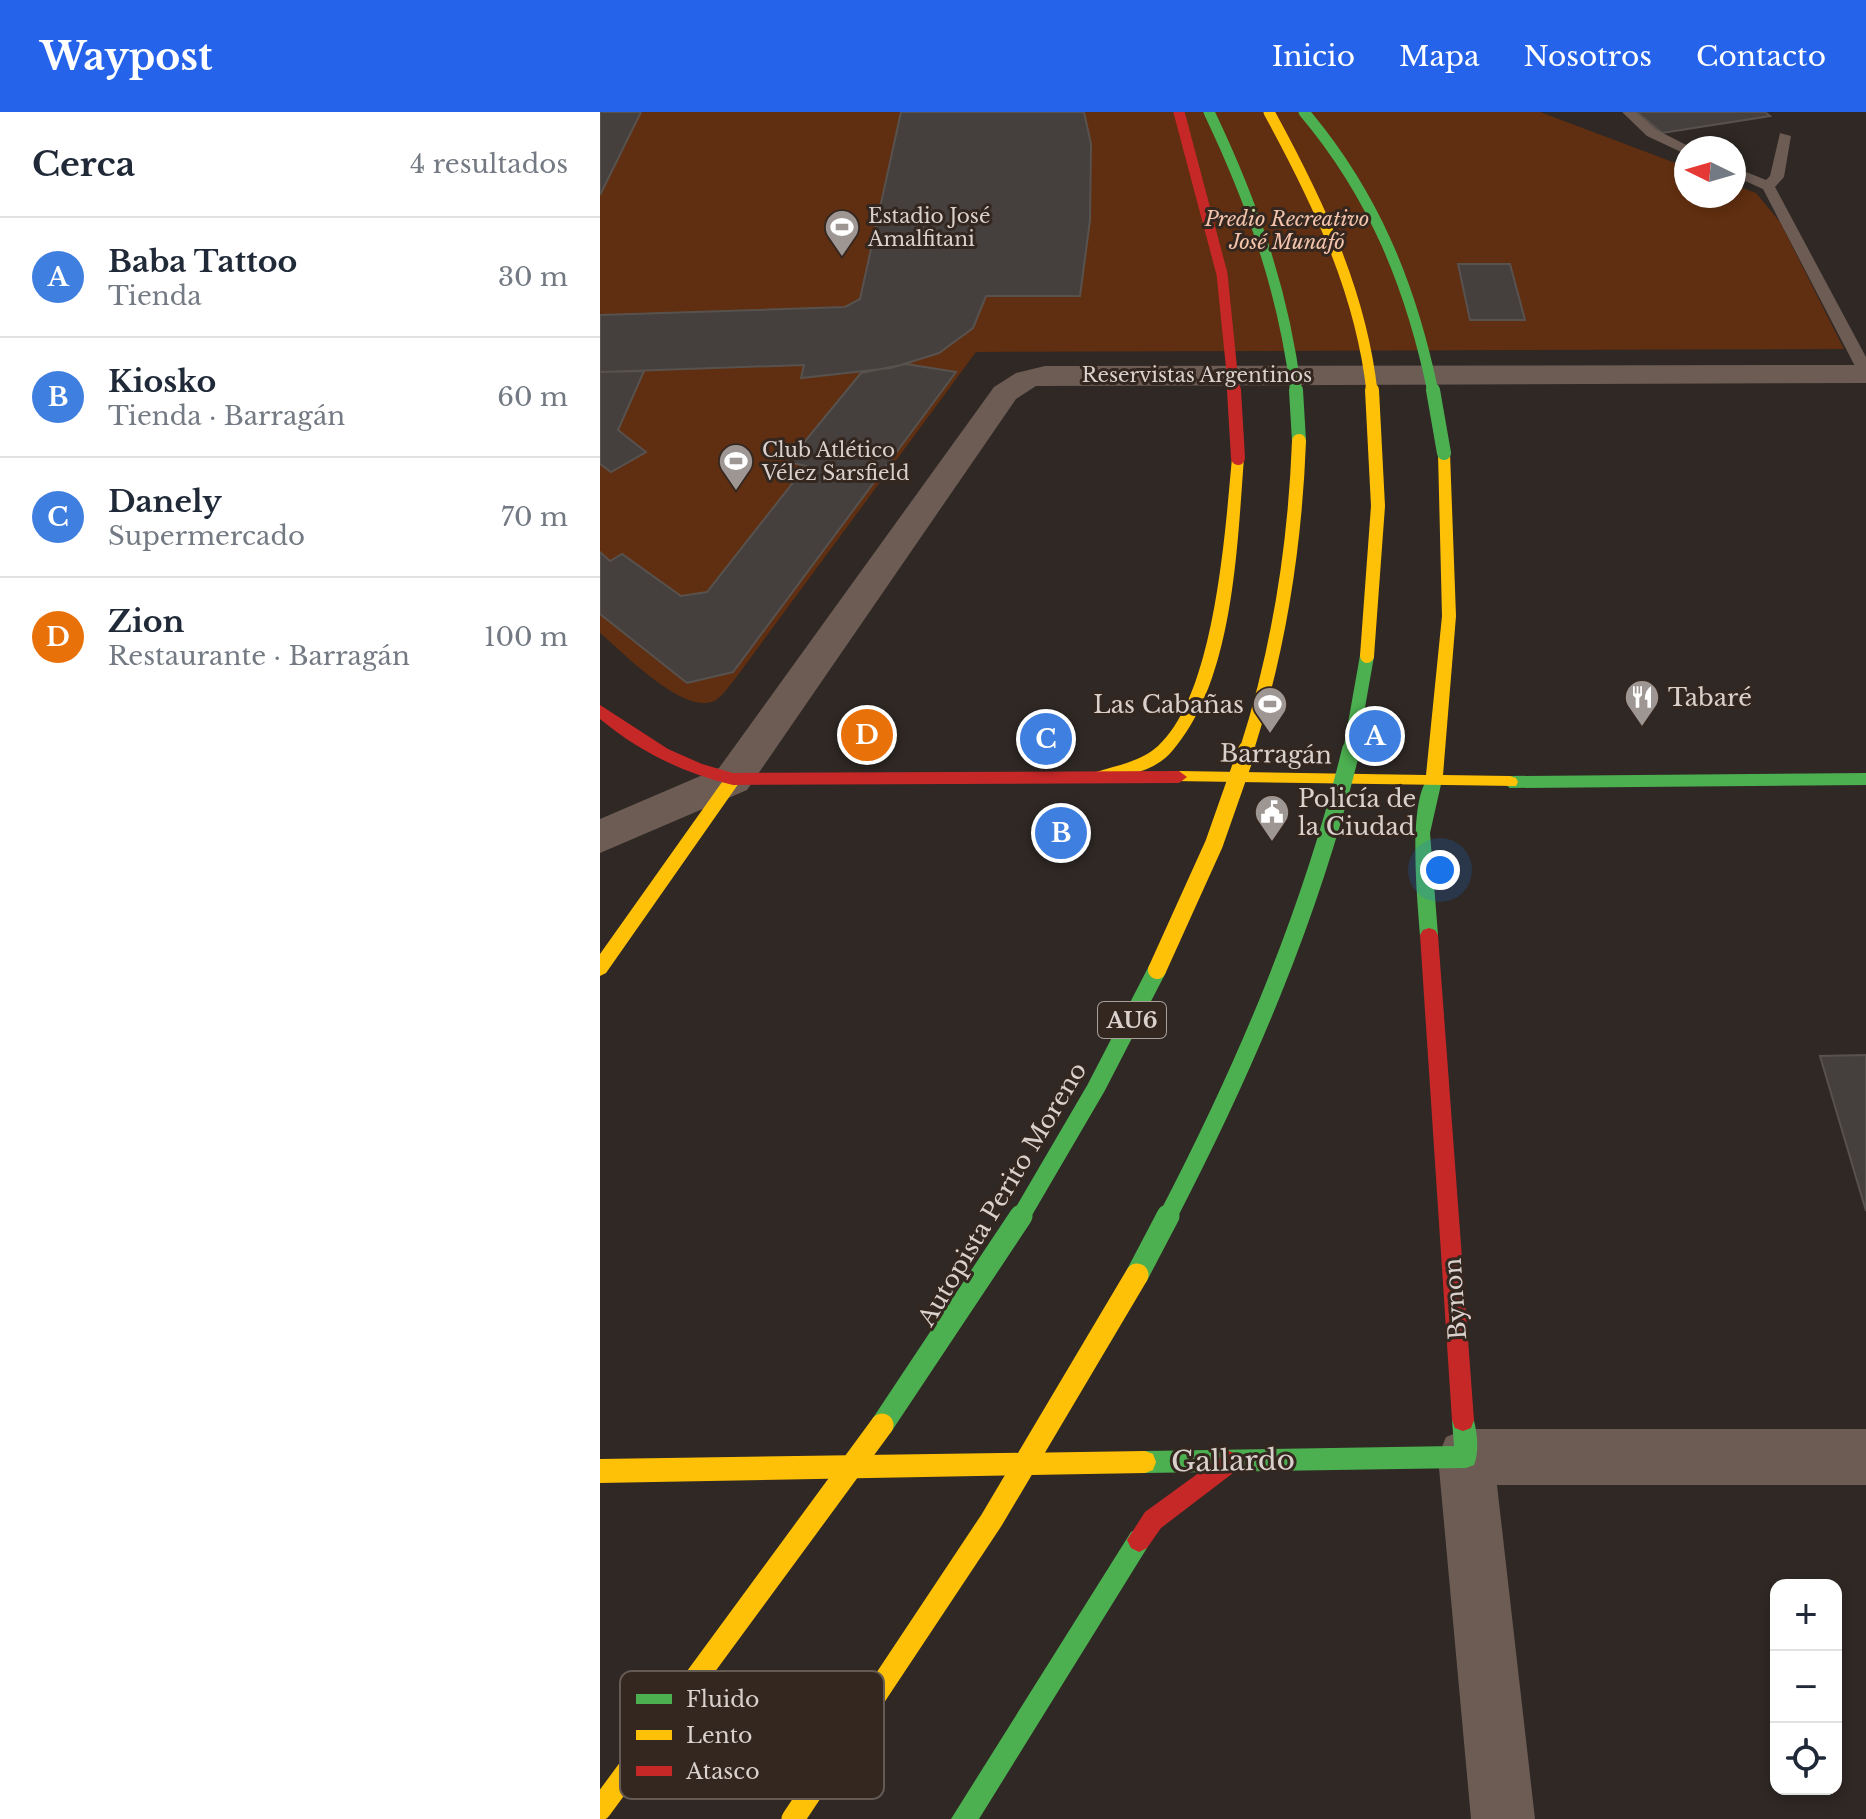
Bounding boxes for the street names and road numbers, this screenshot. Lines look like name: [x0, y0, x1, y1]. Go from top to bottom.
street label: Reservistas Argentinos: [1082, 363, 1312, 387]
street label: Barragán: [1220, 739, 1332, 769]
road number: AU6: [1098, 1002, 1166, 1038]
street label: Autopista Perito Moreno: [911, 1057, 1092, 1332]
street label: Bynon: [1438, 1257, 1472, 1341]
street label: Gallardo: [1171, 1442, 1295, 1480]

